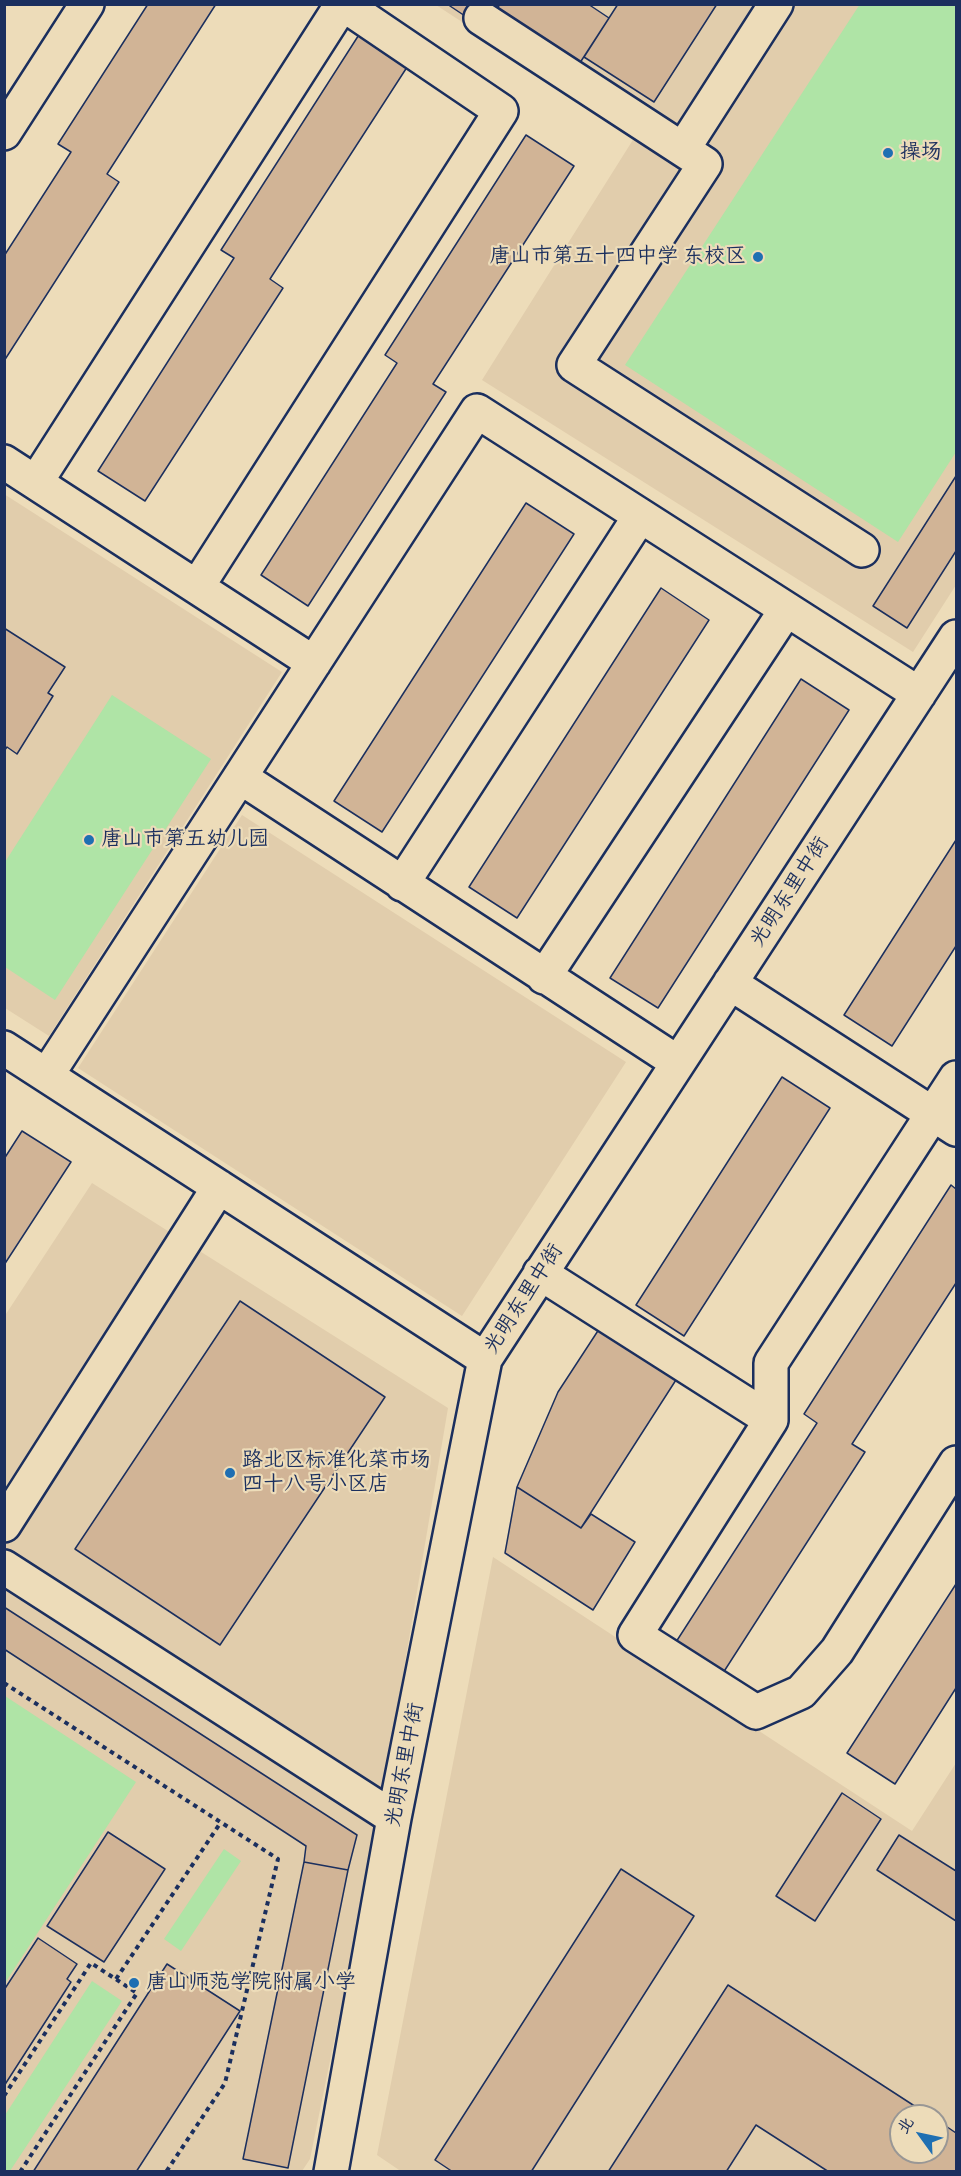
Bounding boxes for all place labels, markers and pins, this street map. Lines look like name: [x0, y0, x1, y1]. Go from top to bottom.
place label: 操场: [900, 140, 942, 166]
marker: 操场: [881, 146, 895, 160]
place label: 唐山市第五十四中学 东校区: [489, 244, 746, 270]
marker: 唐山市第五十四中学 东校区: [751, 250, 765, 264]
place label: 唐山市第五幼儿园: [101, 827, 269, 853]
marker: 唐山市第五幼儿园: [82, 833, 96, 847]
place label: 路北区标准化菜市场 四十八号小区店: [242, 1448, 431, 1498]
marker: 路北区标准化菜市场 四十八号小区店: [223, 1466, 237, 1480]
place label: 唐山师范学院附属小学: [146, 1970, 356, 1996]
marker: 唐山师范学院附属小学: [127, 1976, 141, 1990]

